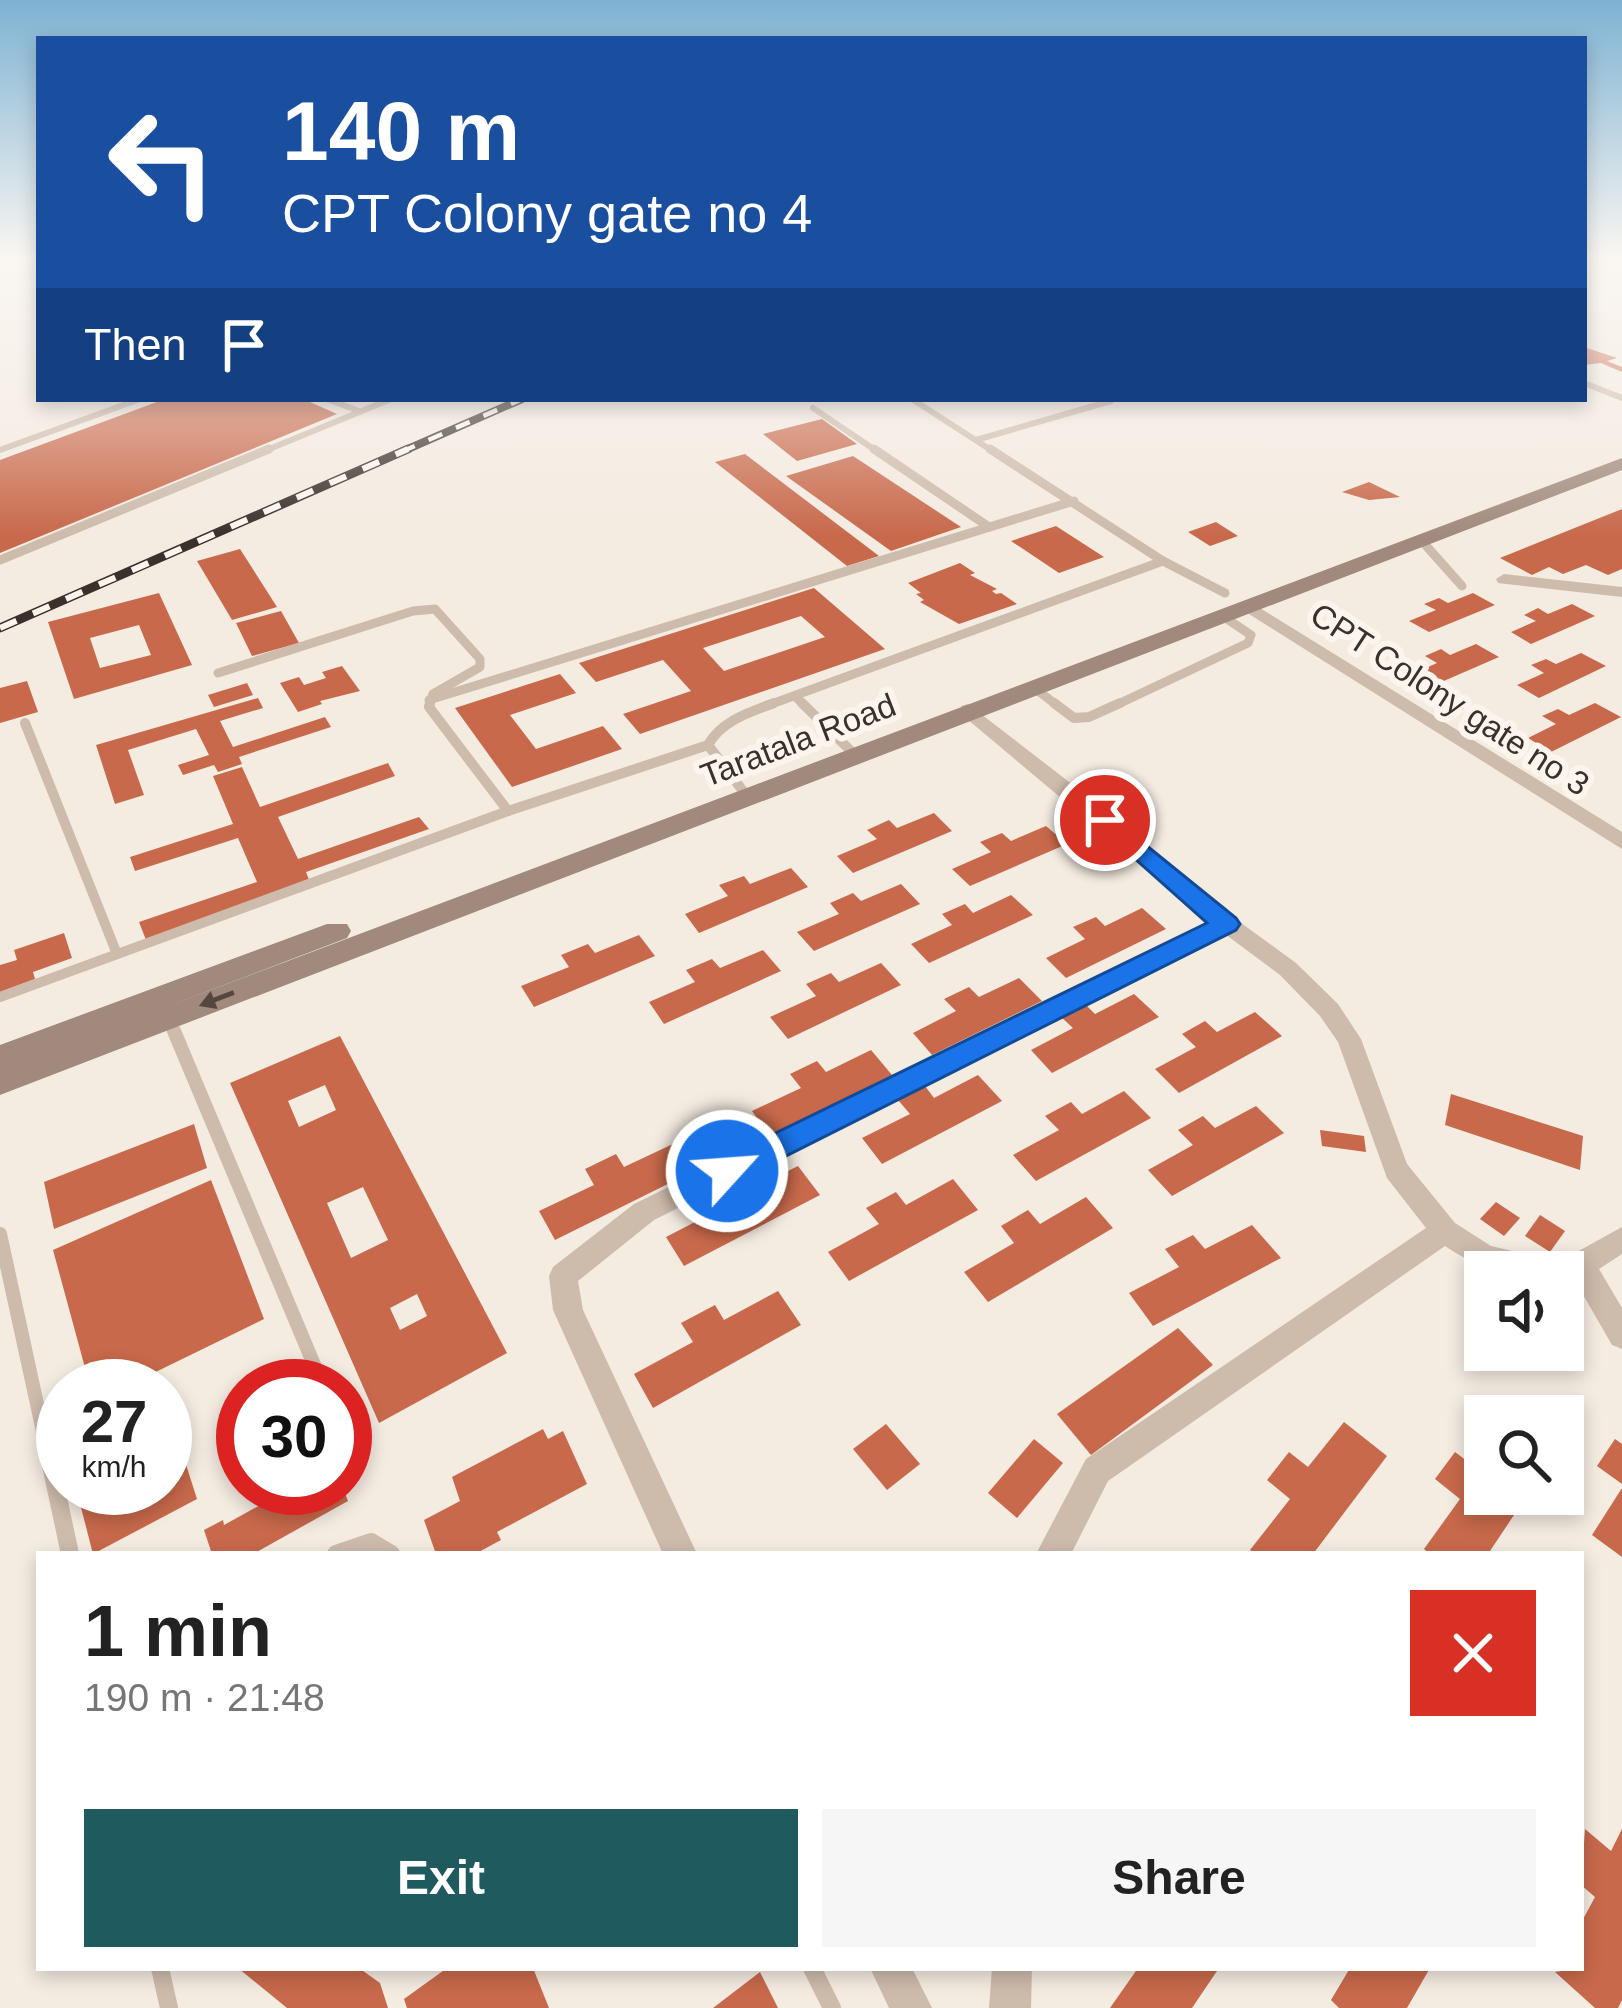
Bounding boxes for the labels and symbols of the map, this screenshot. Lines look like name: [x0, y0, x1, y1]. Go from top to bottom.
street label: CPT Colony gate no 3: [1304, 595, 1596, 803]
street label: Taratala Road: [695, 686, 901, 794]
pin: [1054, 769, 1156, 871]
one-way arrow: [199, 990, 235, 1009]
position arrow: [664, 1108, 790, 1234]
speed limit sign: 30: [216, 1359, 372, 1515]

